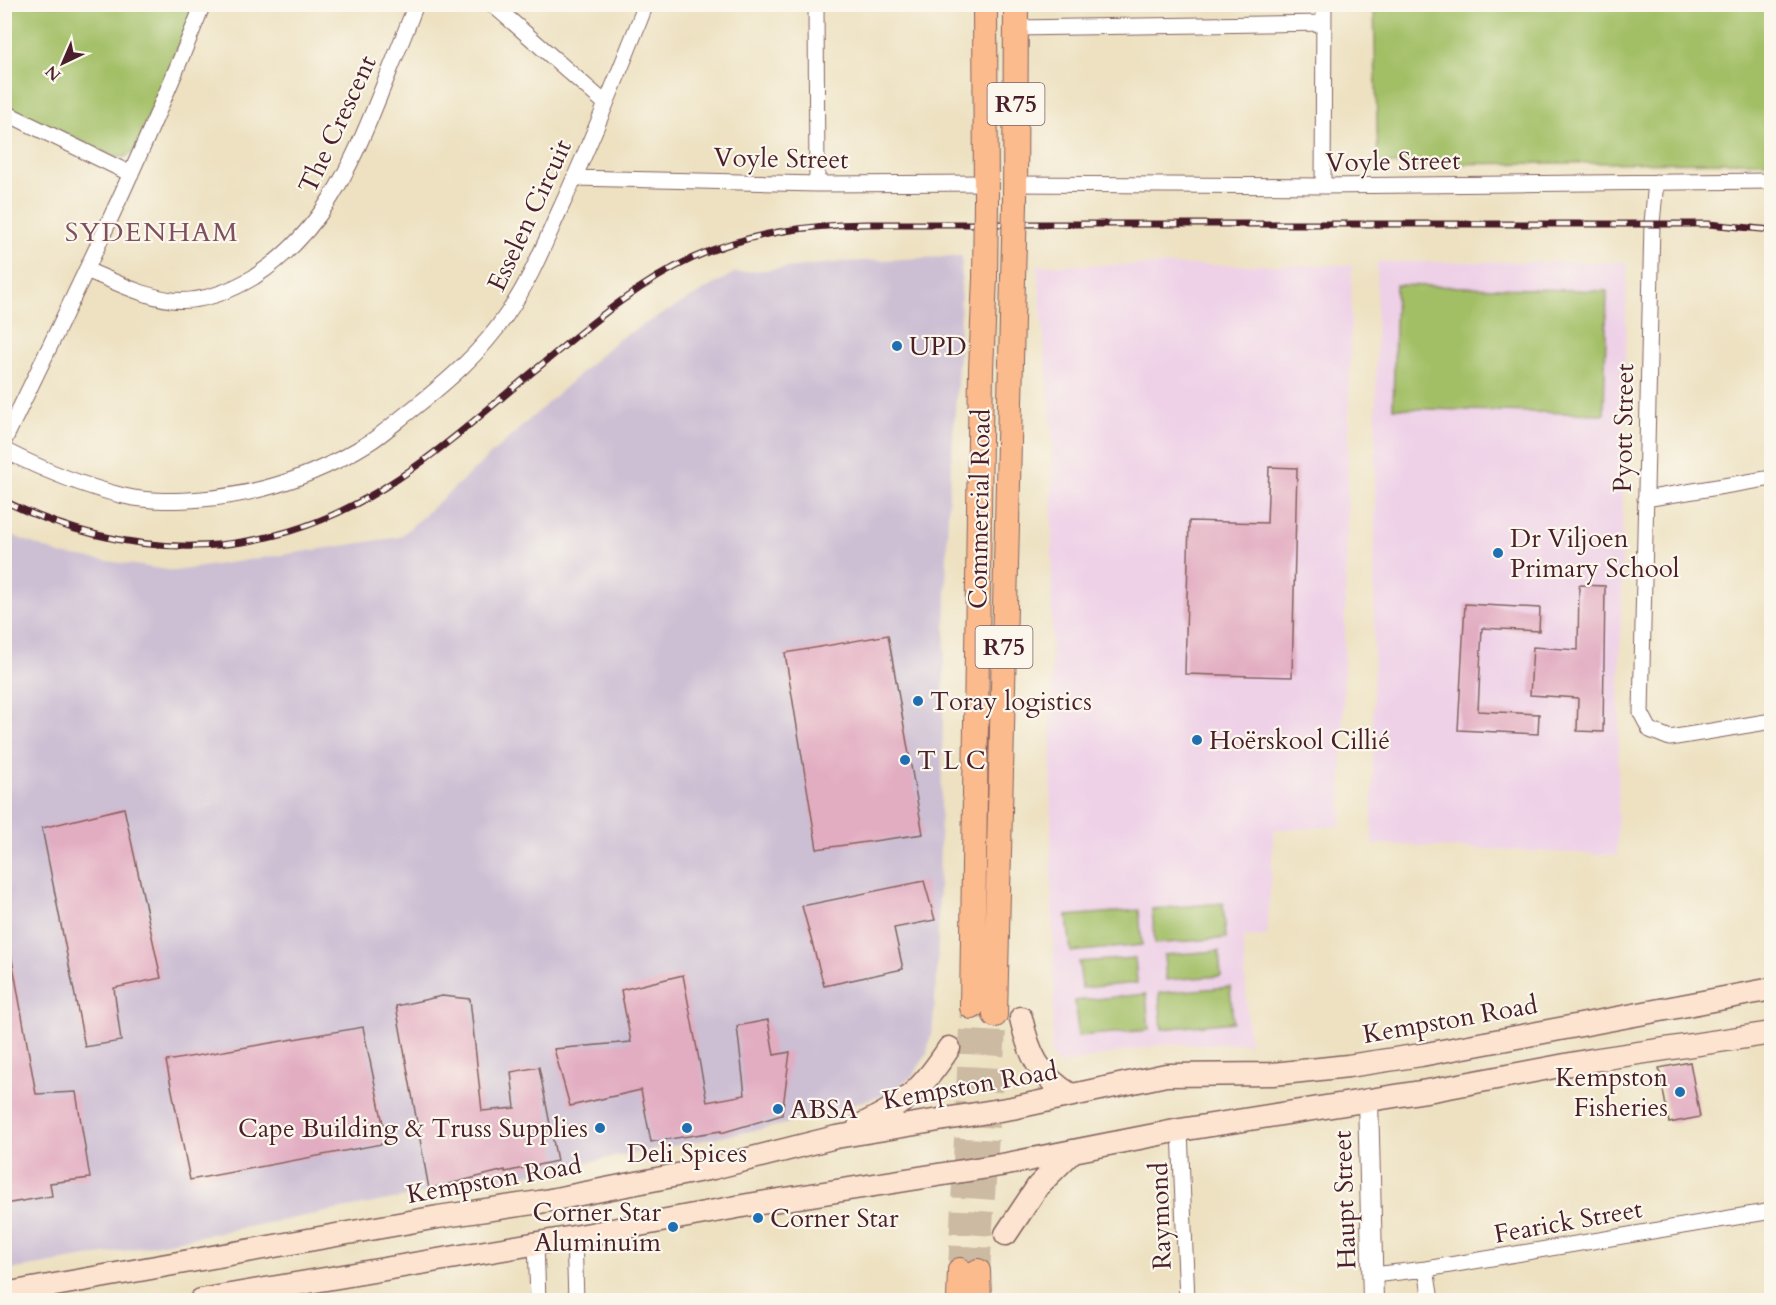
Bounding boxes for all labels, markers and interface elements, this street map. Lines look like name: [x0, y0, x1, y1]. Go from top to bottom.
north arrow: [33, 33, 93, 93]
street label: The Crescent: [290, 49, 385, 199]
text: N: [41, 60, 66, 86]
road number: R75: [988, 83, 1044, 125]
street label: Esselen Circuit: [479, 134, 580, 297]
street label: Voyle Street: [713, 140, 849, 177]
street label: Voyle Street: [1325, 143, 1461, 180]
district label: SYDENHAM: [65, 214, 239, 251]
place label: UPD: [909, 329, 967, 364]
marker: UPD: [890, 339, 904, 353]
street label: Pyott Street: [1605, 363, 1642, 493]
street label: Commercial Road: [960, 408, 999, 609]
place label: Dr Viljoen Primary School: [1510, 521, 1680, 586]
marker: Dr Viljoen Primary School: [1491, 546, 1505, 560]
road number: R75: [976, 626, 1032, 668]
place label: Toray logistics: [930, 684, 1092, 719]
marker: Toray logistics: [911, 694, 925, 708]
place label: Hoërskool Cillié: [1209, 723, 1390, 758]
marker: Hoërskool Cillié: [1190, 733, 1204, 747]
place label: T L C: [917, 743, 986, 778]
marker: T L C: [898, 753, 912, 767]
street label: Kempston Road: [1360, 987, 1540, 1052]
street label: Kempston Road: [880, 1053, 1060, 1118]
place label: Kempston Fisheries: [1555, 1060, 1668, 1125]
marker: Kempston Fisheries: [1673, 1085, 1687, 1099]
place label: ABSA: [790, 1092, 858, 1127]
marker: ABSA: [771, 1102, 785, 1116]
place label: Cape Building & Truss Supplies: [238, 1111, 588, 1146]
marker: Cape Building & Truss Supplies: [593, 1121, 607, 1135]
marker: Deli Spices: [680, 1121, 694, 1135]
street label: Haupt Street: [1325, 1130, 1364, 1270]
place label: Deli Spices: [627, 1136, 747, 1171]
street label: Kempston Road: [404, 1147, 584, 1212]
street label: Raymond: [1141, 1161, 1180, 1270]
street label: Fearick Street: [1491, 1191, 1645, 1252]
place label: Corner Star Aluminuim: [533, 1195, 662, 1260]
place label: Corner Star: [770, 1201, 899, 1236]
marker: Corner Star: [751, 1211, 765, 1225]
marker: Corner Star Aluminuim: [666, 1220, 680, 1234]

